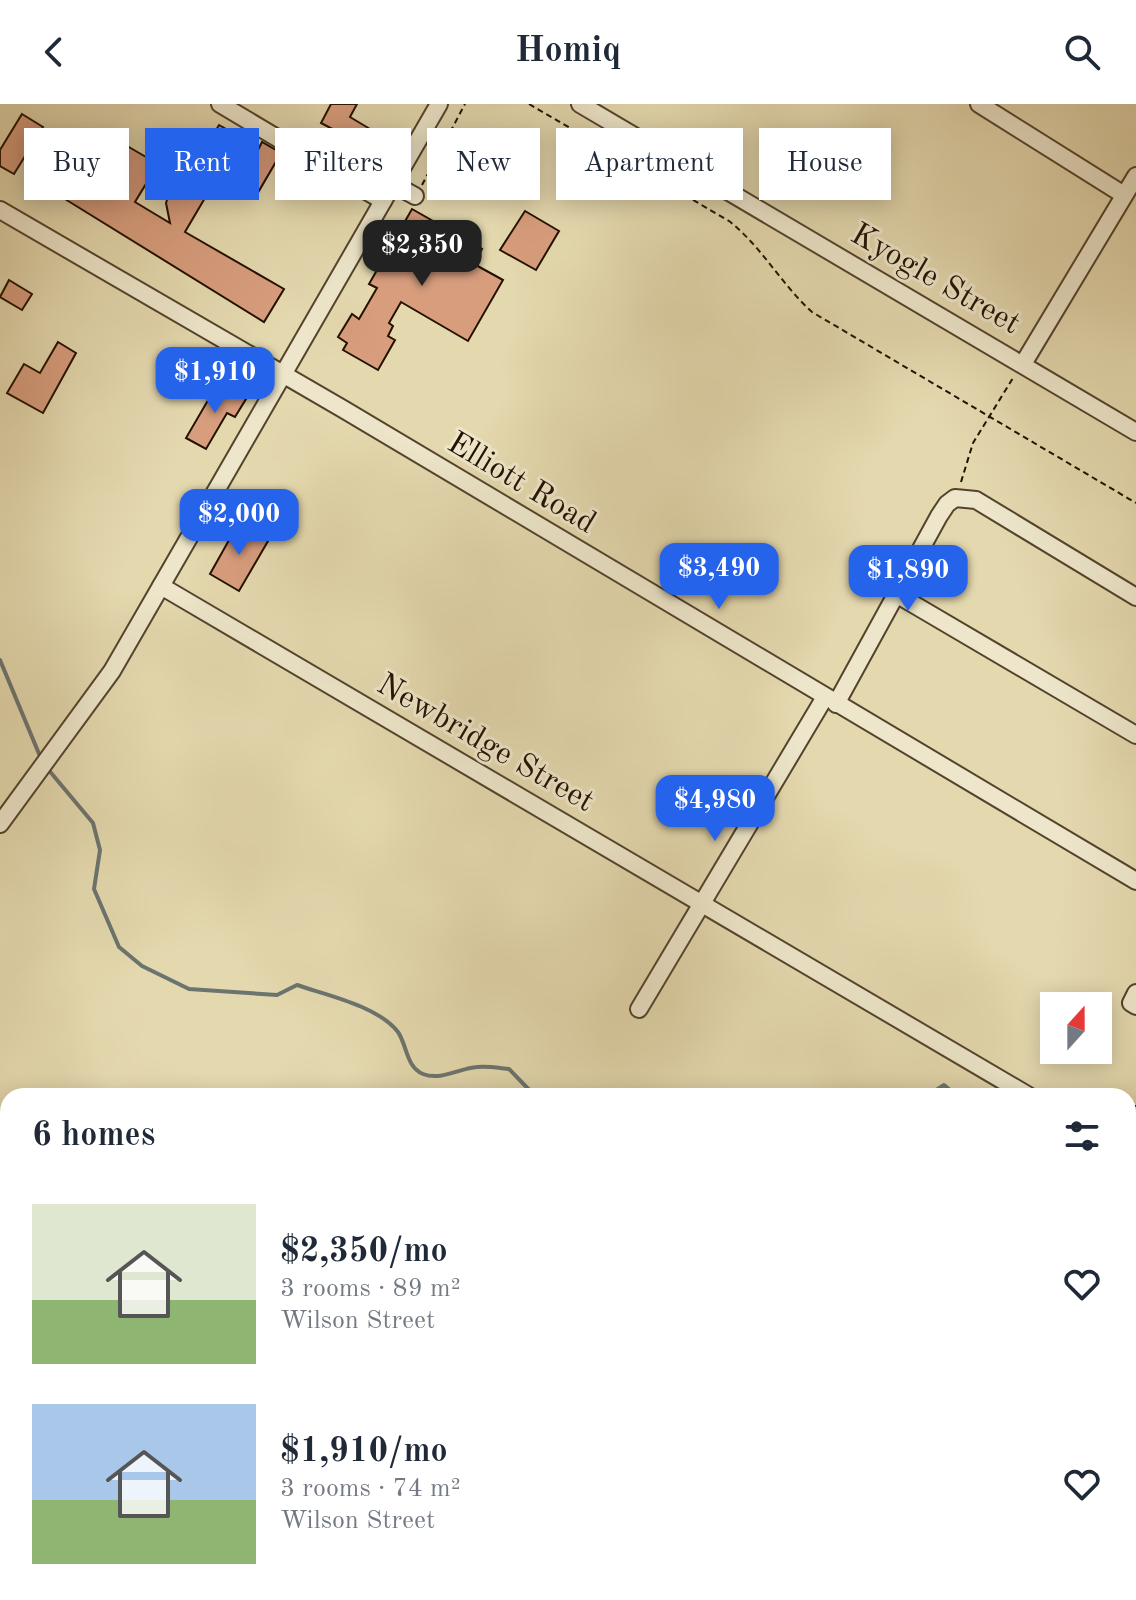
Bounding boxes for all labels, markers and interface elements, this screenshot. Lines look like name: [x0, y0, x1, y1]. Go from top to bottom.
icon: back: [32, 30, 76, 74]
icon: search: [1060, 30, 1104, 74]
text: Homiq: [515, 34, 621, 70]
chip: Buy: [24, 128, 129, 200]
chip: Rent: [145, 128, 259, 200]
chip: Filters: [275, 128, 411, 200]
chip: New: [427, 128, 540, 200]
chip: Apartment: [556, 128, 743, 200]
chip: House: [759, 128, 891, 200]
street label: Kyogle Street: [845, 219, 1025, 341]
pin: $2,350: [357, 220, 487, 288]
text: $2,350: [381, 233, 463, 259]
pin: $1,910: [150, 347, 280, 415]
text: $1,910: [174, 360, 256, 386]
street label: Elliott Road: [441, 427, 601, 541]
pin: $2,000: [174, 489, 304, 557]
text: $2,000: [198, 502, 280, 528]
pin: $3,490: [654, 543, 784, 611]
pin: $1,890: [843, 545, 973, 613]
text: $3,490: [678, 556, 760, 582]
text: $1,890: [867, 558, 949, 584]
street label: Newbridge Street: [371, 669, 599, 819]
pin: $4,980: [650, 775, 780, 843]
text: $4,980: [674, 788, 756, 814]
north arrow: [1040, 992, 1112, 1064]
map controls: [1040, 992, 1112, 1064]
icon: filters: [1060, 1114, 1104, 1158]
text: 6 homes: [32, 1119, 155, 1153]
text: $2,350/mo: [280, 1235, 448, 1269]
icon: home: [96, 1236, 192, 1332]
icon: heart: [1060, 1262, 1104, 1306]
text: 3 rooms · 89 m²: [280, 1276, 461, 1302]
text: Wilson Street: [280, 1308, 435, 1334]
text: $1,910/mo: [280, 1435, 448, 1469]
icon: home: [96, 1436, 192, 1532]
icon: heart: [1060, 1462, 1104, 1506]
text: 3 rooms · 74 m²: [280, 1476, 461, 1502]
text: Wilson Street: [280, 1508, 435, 1534]

